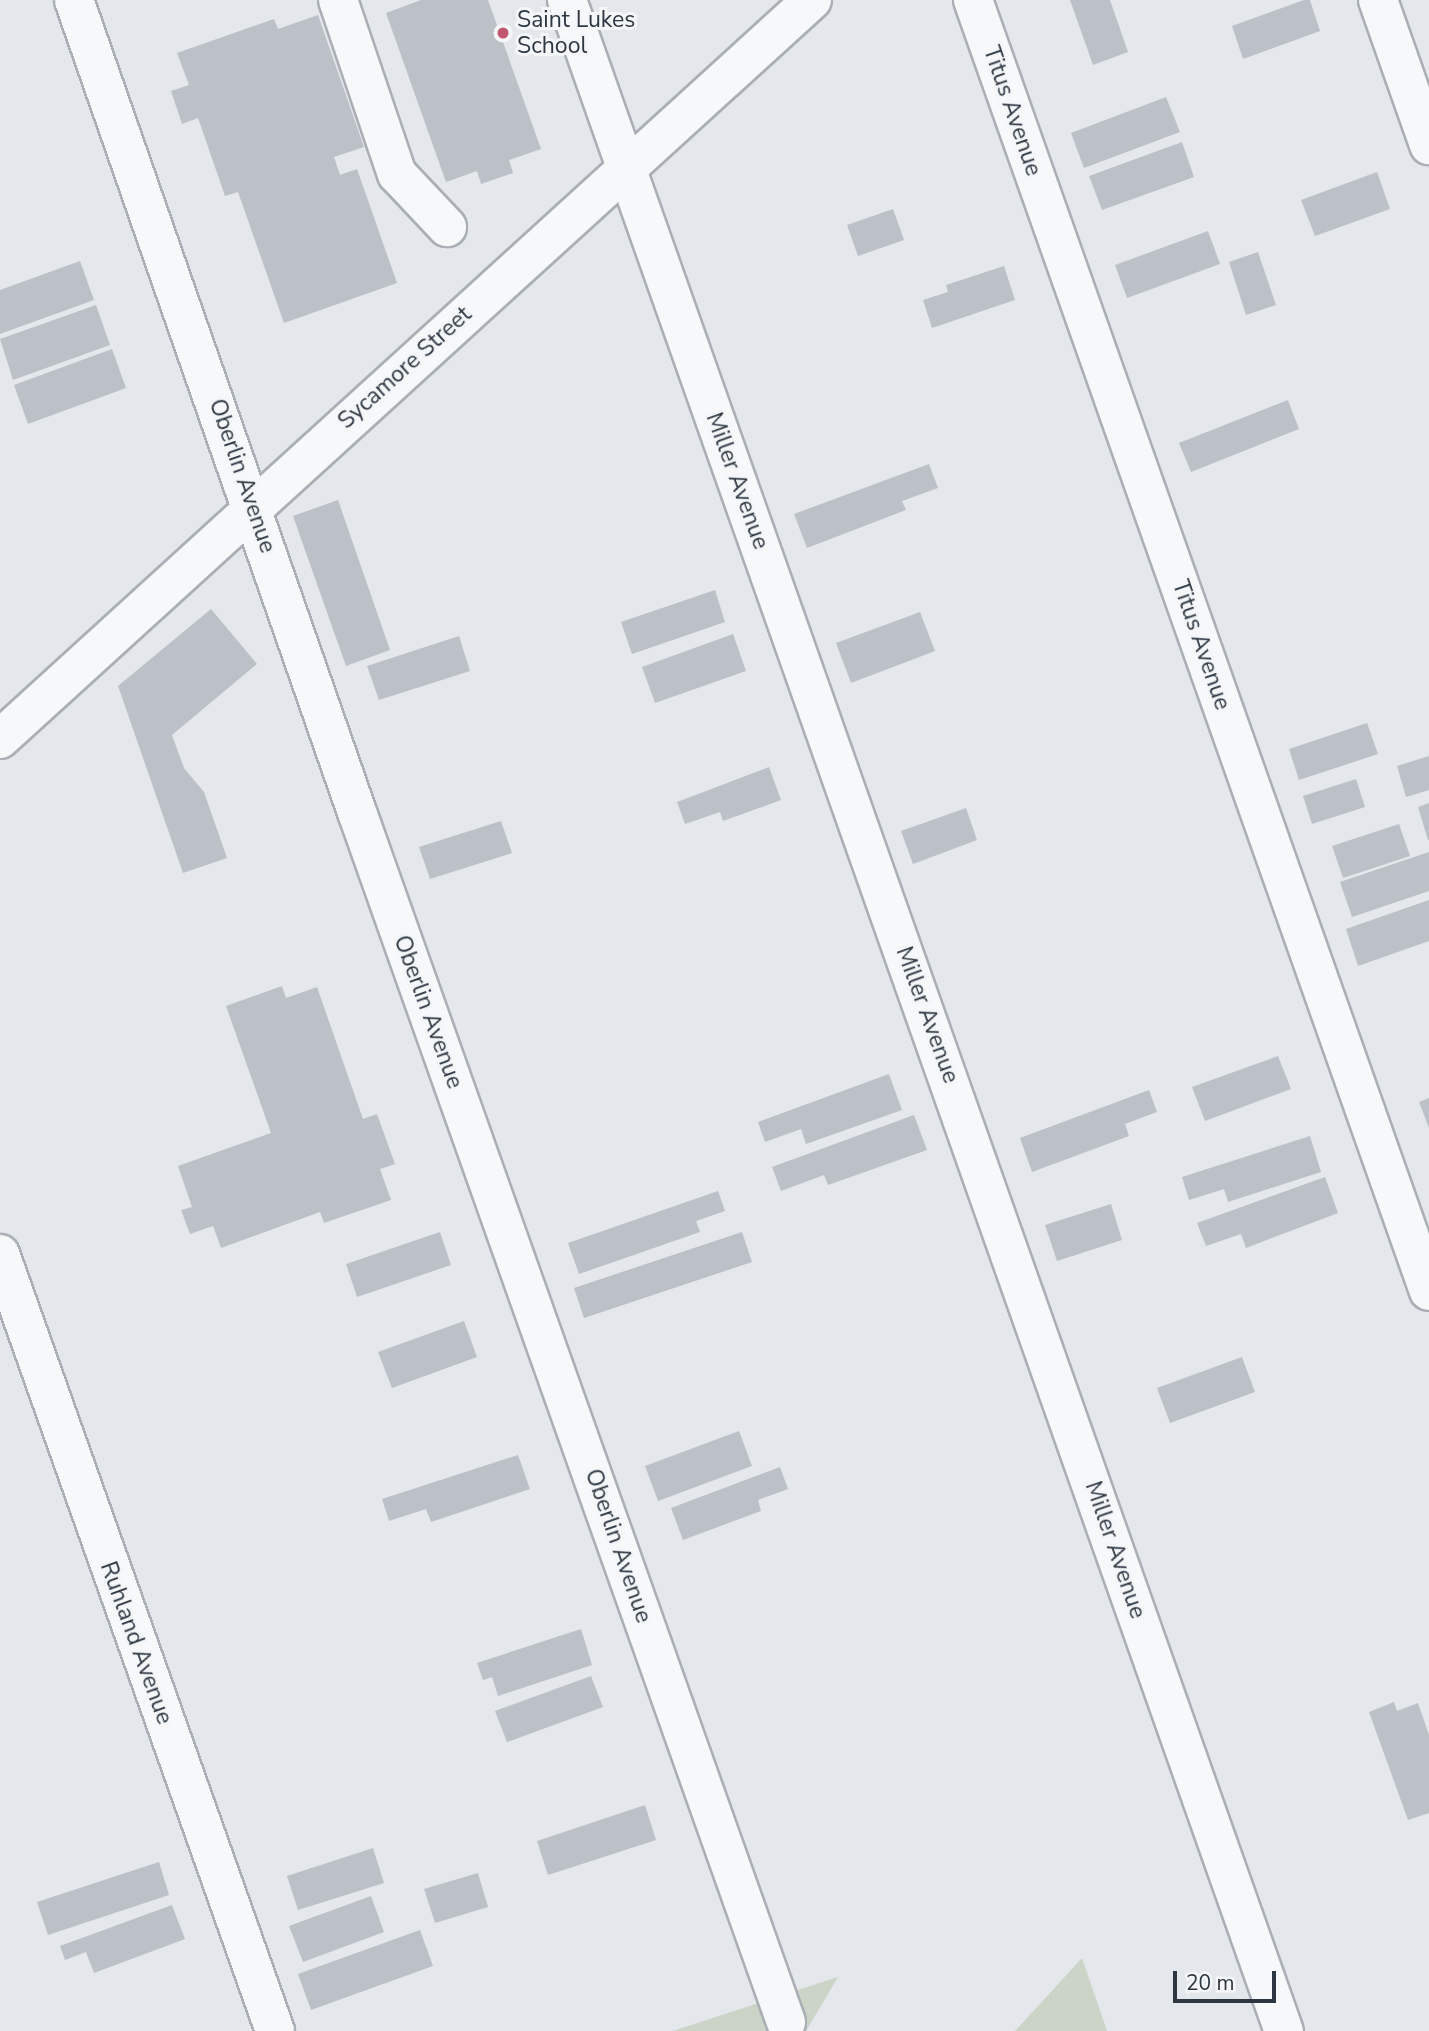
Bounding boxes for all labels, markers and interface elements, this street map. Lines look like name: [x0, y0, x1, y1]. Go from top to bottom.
place label: Saint Lukes School: [517, 6, 635, 60]
marker: Saint Lukes School: [495, 25, 511, 41]
street label: Titus Avenue: [977, 43, 1047, 179]
street label: Sycamore Street: [333, 301, 477, 435]
street label: Oberlin Avenue: [203, 395, 281, 557]
street label: Miller Avenue: [700, 409, 774, 553]
street label: Titus Avenue: [1166, 577, 1236, 713]
street label: Oberlin Avenue: [388, 932, 468, 1092]
street label: Miller Avenue: [890, 943, 964, 1087]
street label: Oberlin Avenue: [579, 1465, 657, 1627]
street label: Miller Avenue: [1079, 1478, 1151, 1622]
street label: Ruhland Avenue: [94, 1558, 178, 1728]
scale bar: [1177, 1958, 1280, 2002]
text: 20 m: [1186, 1969, 1235, 1997]

